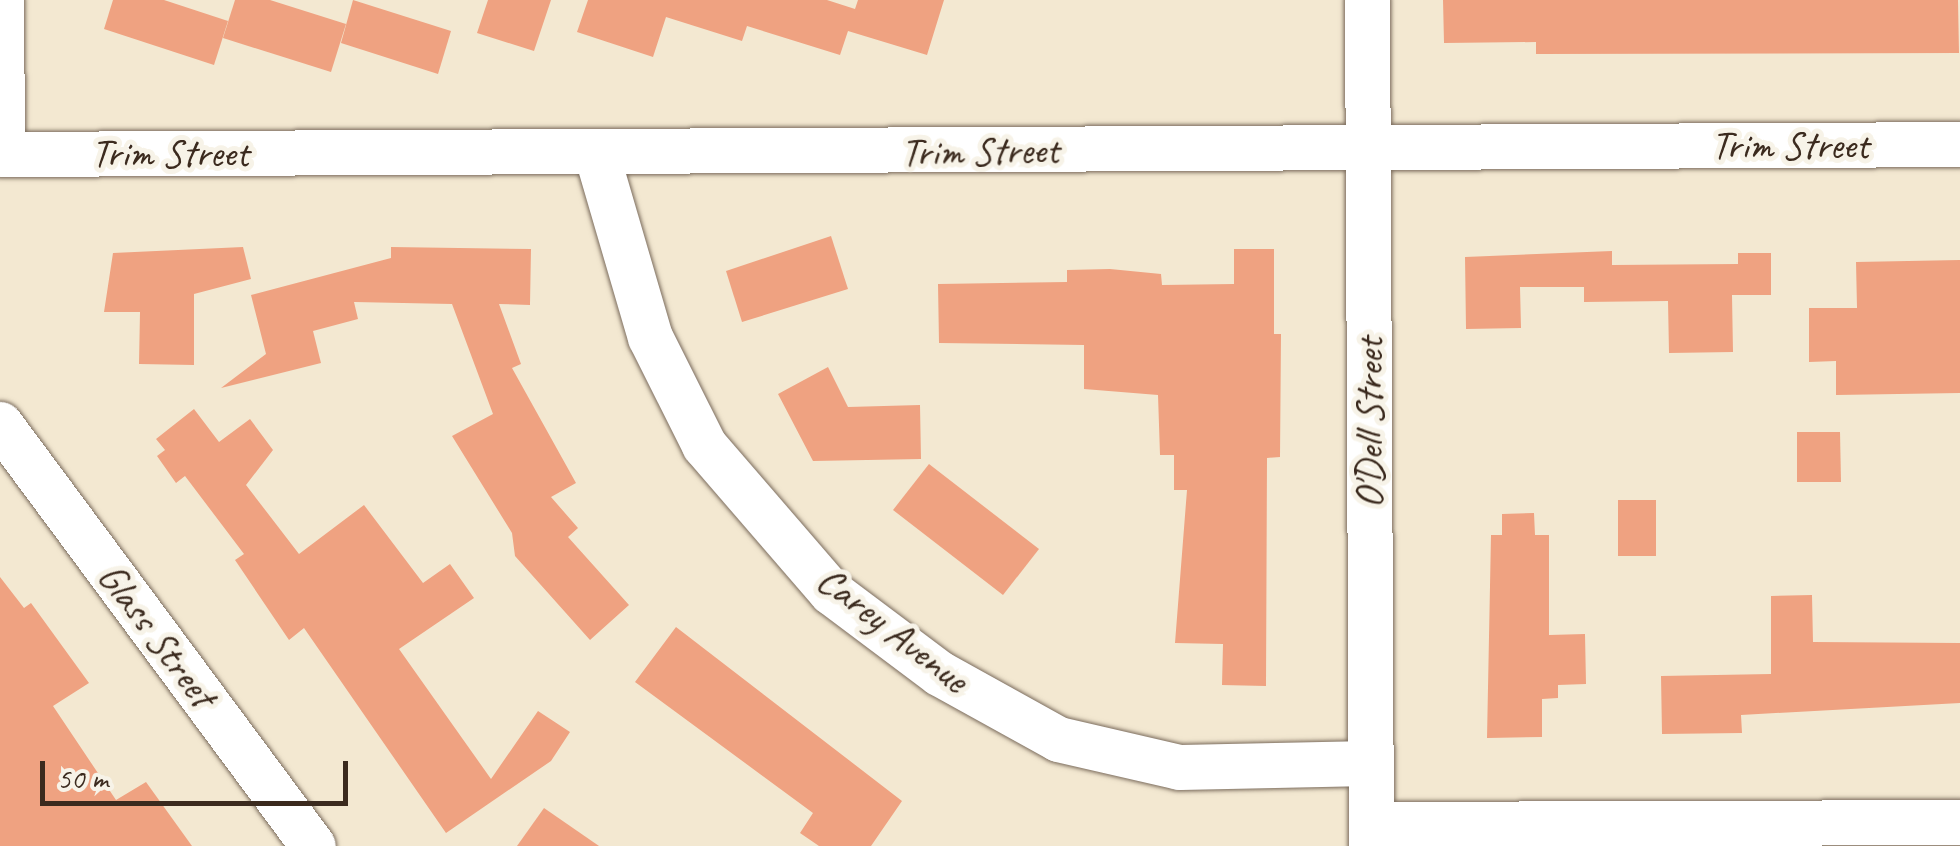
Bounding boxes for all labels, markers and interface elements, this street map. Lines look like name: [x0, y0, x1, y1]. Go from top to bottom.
street label: Trim Street: [1711, 121, 1869, 169]
street label: Trim Street: [900, 126, 1060, 176]
street label: Trim Street: [91, 129, 249, 177]
street label: O'Dell Street: [1345, 337, 1393, 509]
street label: Glass Street: [87, 553, 227, 717]
street label: Carey Avenue: [808, 555, 978, 703]
scale bar: [45, 741, 352, 803]
text: 50 m: [57, 759, 108, 797]

